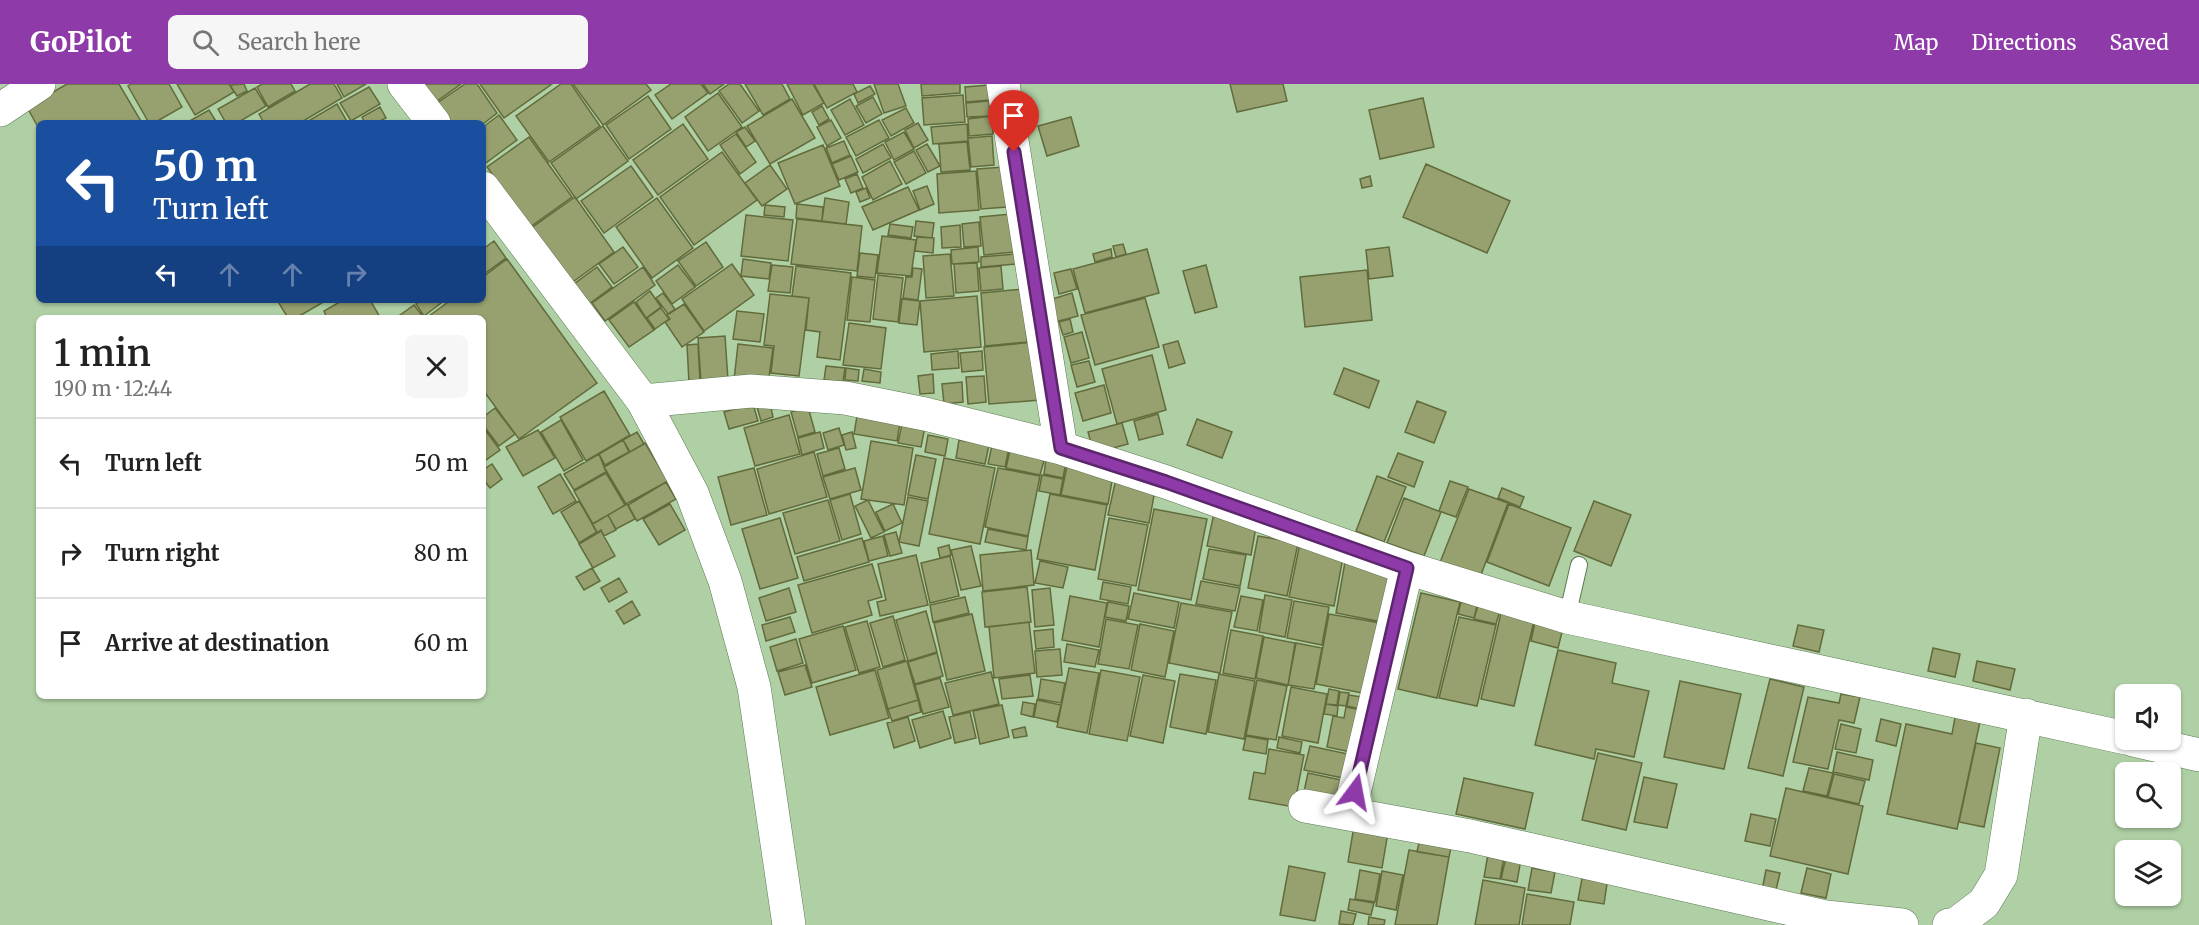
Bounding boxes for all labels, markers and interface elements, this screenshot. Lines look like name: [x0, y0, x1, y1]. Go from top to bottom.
search box: [168, 15, 588, 69]
text: GoPilot: [30, 24, 132, 60]
icon: search: [189, 26, 222, 59]
text: Search here: [237, 28, 361, 56]
text: Map: [1894, 29, 1938, 56]
text: Directions: [1971, 29, 2076, 56]
text: Saved: [2109, 29, 2169, 56]
pin: [988, 90, 1039, 152]
icon: arrive: [997, 99, 1030, 132]
text: 50 m: [153, 140, 257, 192]
icon: left: [54, 144, 132, 222]
text: Turn left: [153, 192, 268, 226]
icon: left: [150, 258, 183, 291]
icon: ahead: [213, 258, 246, 291]
icon: ahead: [276, 258, 309, 291]
icon: right: [339, 258, 372, 291]
text: 1 min: [54, 331, 151, 376]
button: close: [405, 335, 468, 398]
text: 190 m · 12:44: [54, 376, 172, 401]
icon: left: [54, 447, 87, 480]
text: Turn left: [105, 449, 202, 477]
text: 50 m: [414, 449, 468, 477]
icon: right: [54, 537, 87, 570]
text: Turn right: [105, 539, 219, 567]
text: 80 m: [414, 539, 468, 567]
icon: arrive: [54, 627, 87, 660]
text: Arrive at destination: [105, 629, 329, 657]
text: 60 m: [414, 629, 468, 657]
map controls: [2115, 684, 2181, 906]
button: sound: [2115, 684, 2181, 750]
position arrow: [1323, 760, 1387, 824]
button: search: [2115, 762, 2181, 828]
button: layers: [2115, 840, 2181, 906]

